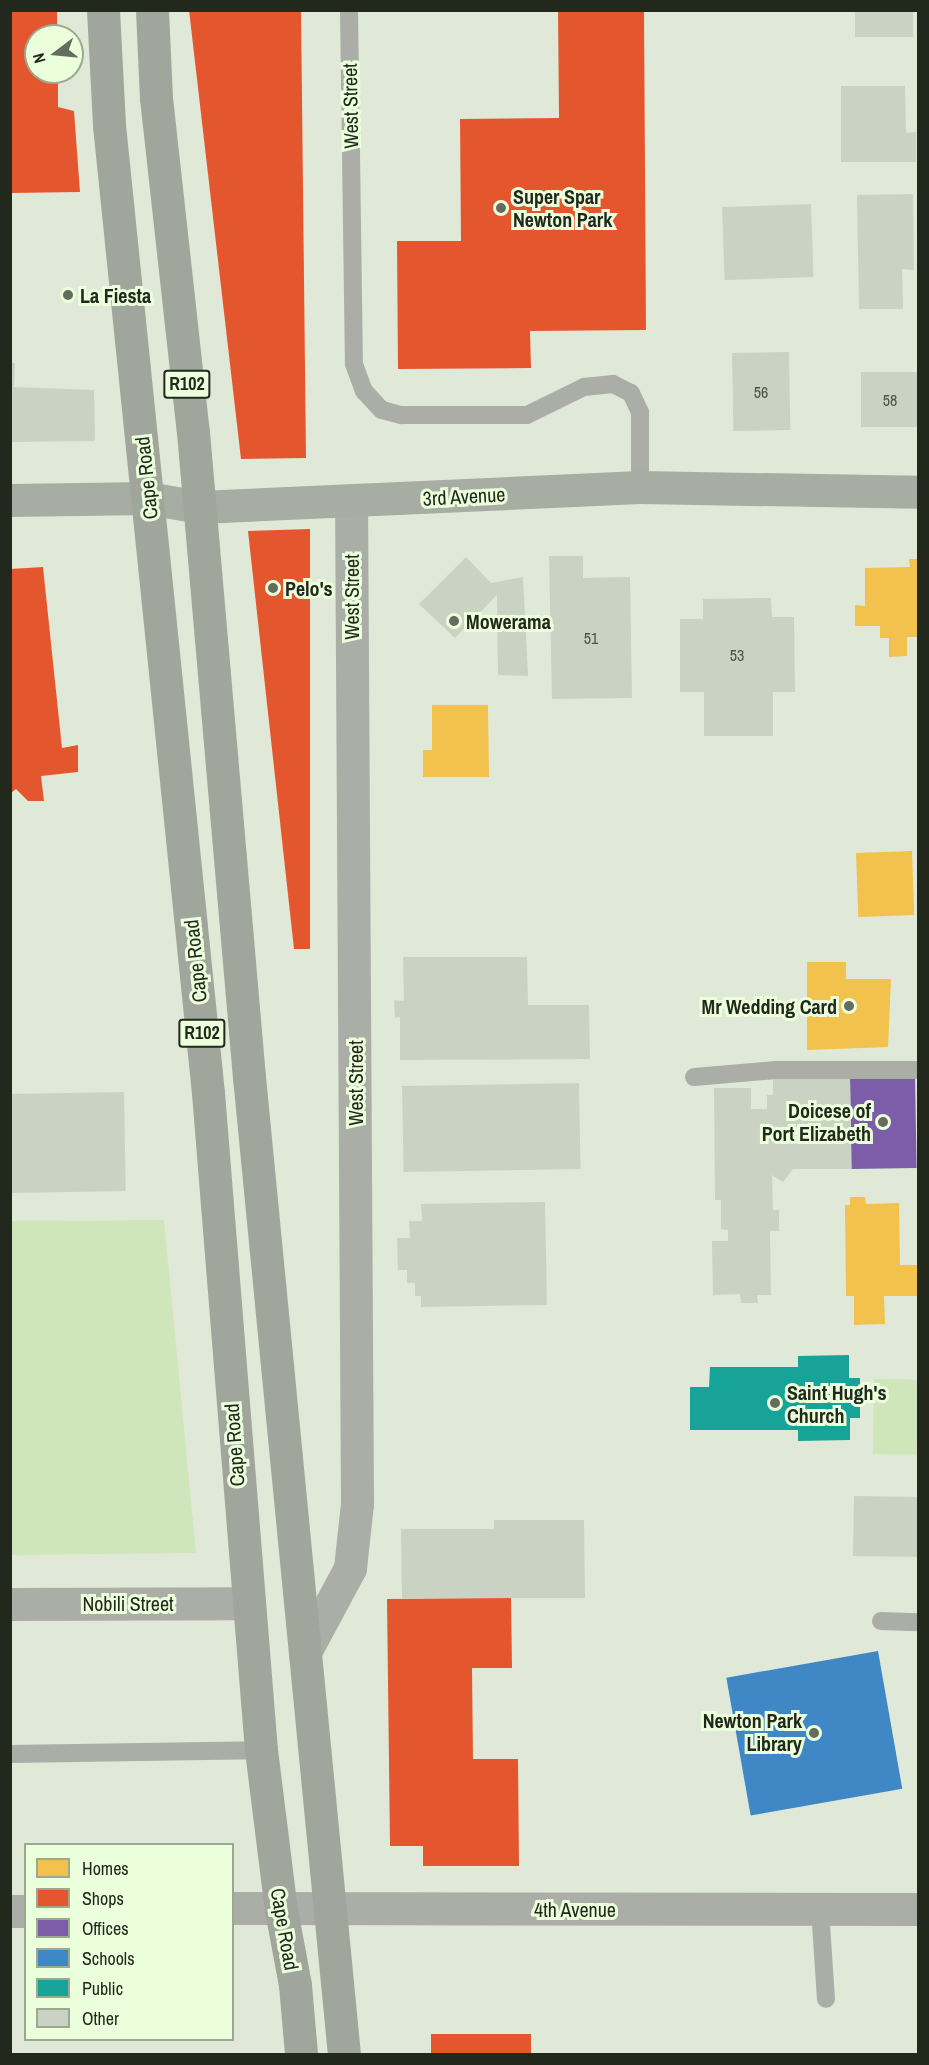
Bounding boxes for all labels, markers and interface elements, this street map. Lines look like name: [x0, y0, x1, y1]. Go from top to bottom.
north arrow: [24, 24, 84, 84]
text: N: [27, 51, 51, 66]
street label: West Street: [337, 63, 363, 149]
place label: Super Spar Newton Park: [513, 184, 612, 231]
marker: Super Spar Newton Park: [494, 201, 508, 215]
place label: La Fiesta: [80, 283, 151, 307]
marker: La Fiesta: [61, 288, 75, 302]
road number: R102: [163, 369, 211, 399]
house number: 56: [754, 382, 768, 402]
house number: 58: [883, 390, 897, 410]
street label: Cape Road: [130, 435, 162, 521]
street label: 3rd Avenue: [422, 482, 506, 510]
street label: West Street: [339, 554, 363, 640]
place label: Pelo's: [285, 576, 333, 600]
marker: Pelo's: [266, 581, 280, 595]
place label: Mowerama: [466, 609, 551, 633]
marker: Mowerama: [447, 614, 461, 628]
house number: 51: [584, 628, 598, 648]
house number: 53: [730, 645, 744, 665]
street label: Cape Road: [179, 918, 211, 1004]
place label: Mr Wedding Card: [702, 994, 837, 1018]
marker: Mr Wedding Card: [842, 999, 856, 1013]
road number: R102: [178, 1018, 226, 1048]
street label: West Street: [343, 1040, 367, 1126]
place label: Doicese of Port Elizabeth: [762, 1098, 871, 1145]
marker: Doicese of Port Elizabeth: [876, 1115, 890, 1129]
place label: Saint Hugh's Church: [787, 1380, 887, 1427]
marker: Saint Hugh's Church: [768, 1396, 782, 1410]
street label: Cape Road: [219, 1403, 249, 1487]
street label: Nobili Street: [82, 1591, 174, 1615]
place label: Newton Park Library: [703, 1709, 802, 1756]
marker: Newton Park Library: [807, 1726, 821, 1740]
legend: [24, 1843, 234, 2041]
text: Homes: [82, 1856, 129, 1881]
text: Shops: [82, 1886, 124, 1911]
street label: Cape Road: [266, 1886, 304, 1972]
street label: 4th Avenue: [534, 1897, 616, 1921]
text: Offices: [82, 1916, 129, 1941]
text: Schools: [82, 1946, 135, 1971]
text: Public: [82, 1976, 123, 2001]
text: Other: [82, 2006, 119, 2031]

